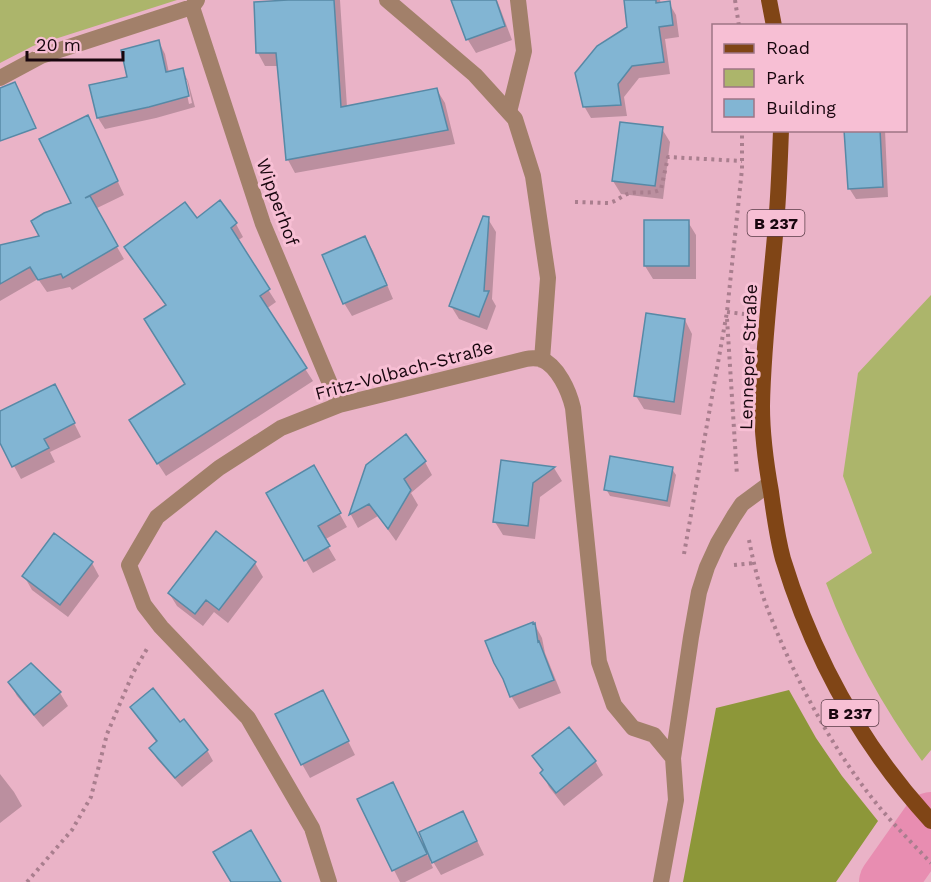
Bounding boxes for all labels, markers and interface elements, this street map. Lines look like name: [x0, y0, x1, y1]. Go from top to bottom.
scale bar: [27, 24, 123, 62]
legend: [712, 24, 907, 132]
text: 20 m: [36, 34, 81, 55]
text: Road: [766, 37, 810, 58]
text: Park: [766, 67, 805, 88]
text: Building: [766, 97, 836, 118]
street label: Wipperhof: [253, 156, 303, 248]
road number: B 237: [748, 210, 804, 236]
street label: Lenneper Straße: [735, 284, 761, 430]
street label: Fritz-Volbach-Straße: [313, 336, 495, 404]
road number: B 237: [822, 700, 878, 726]

